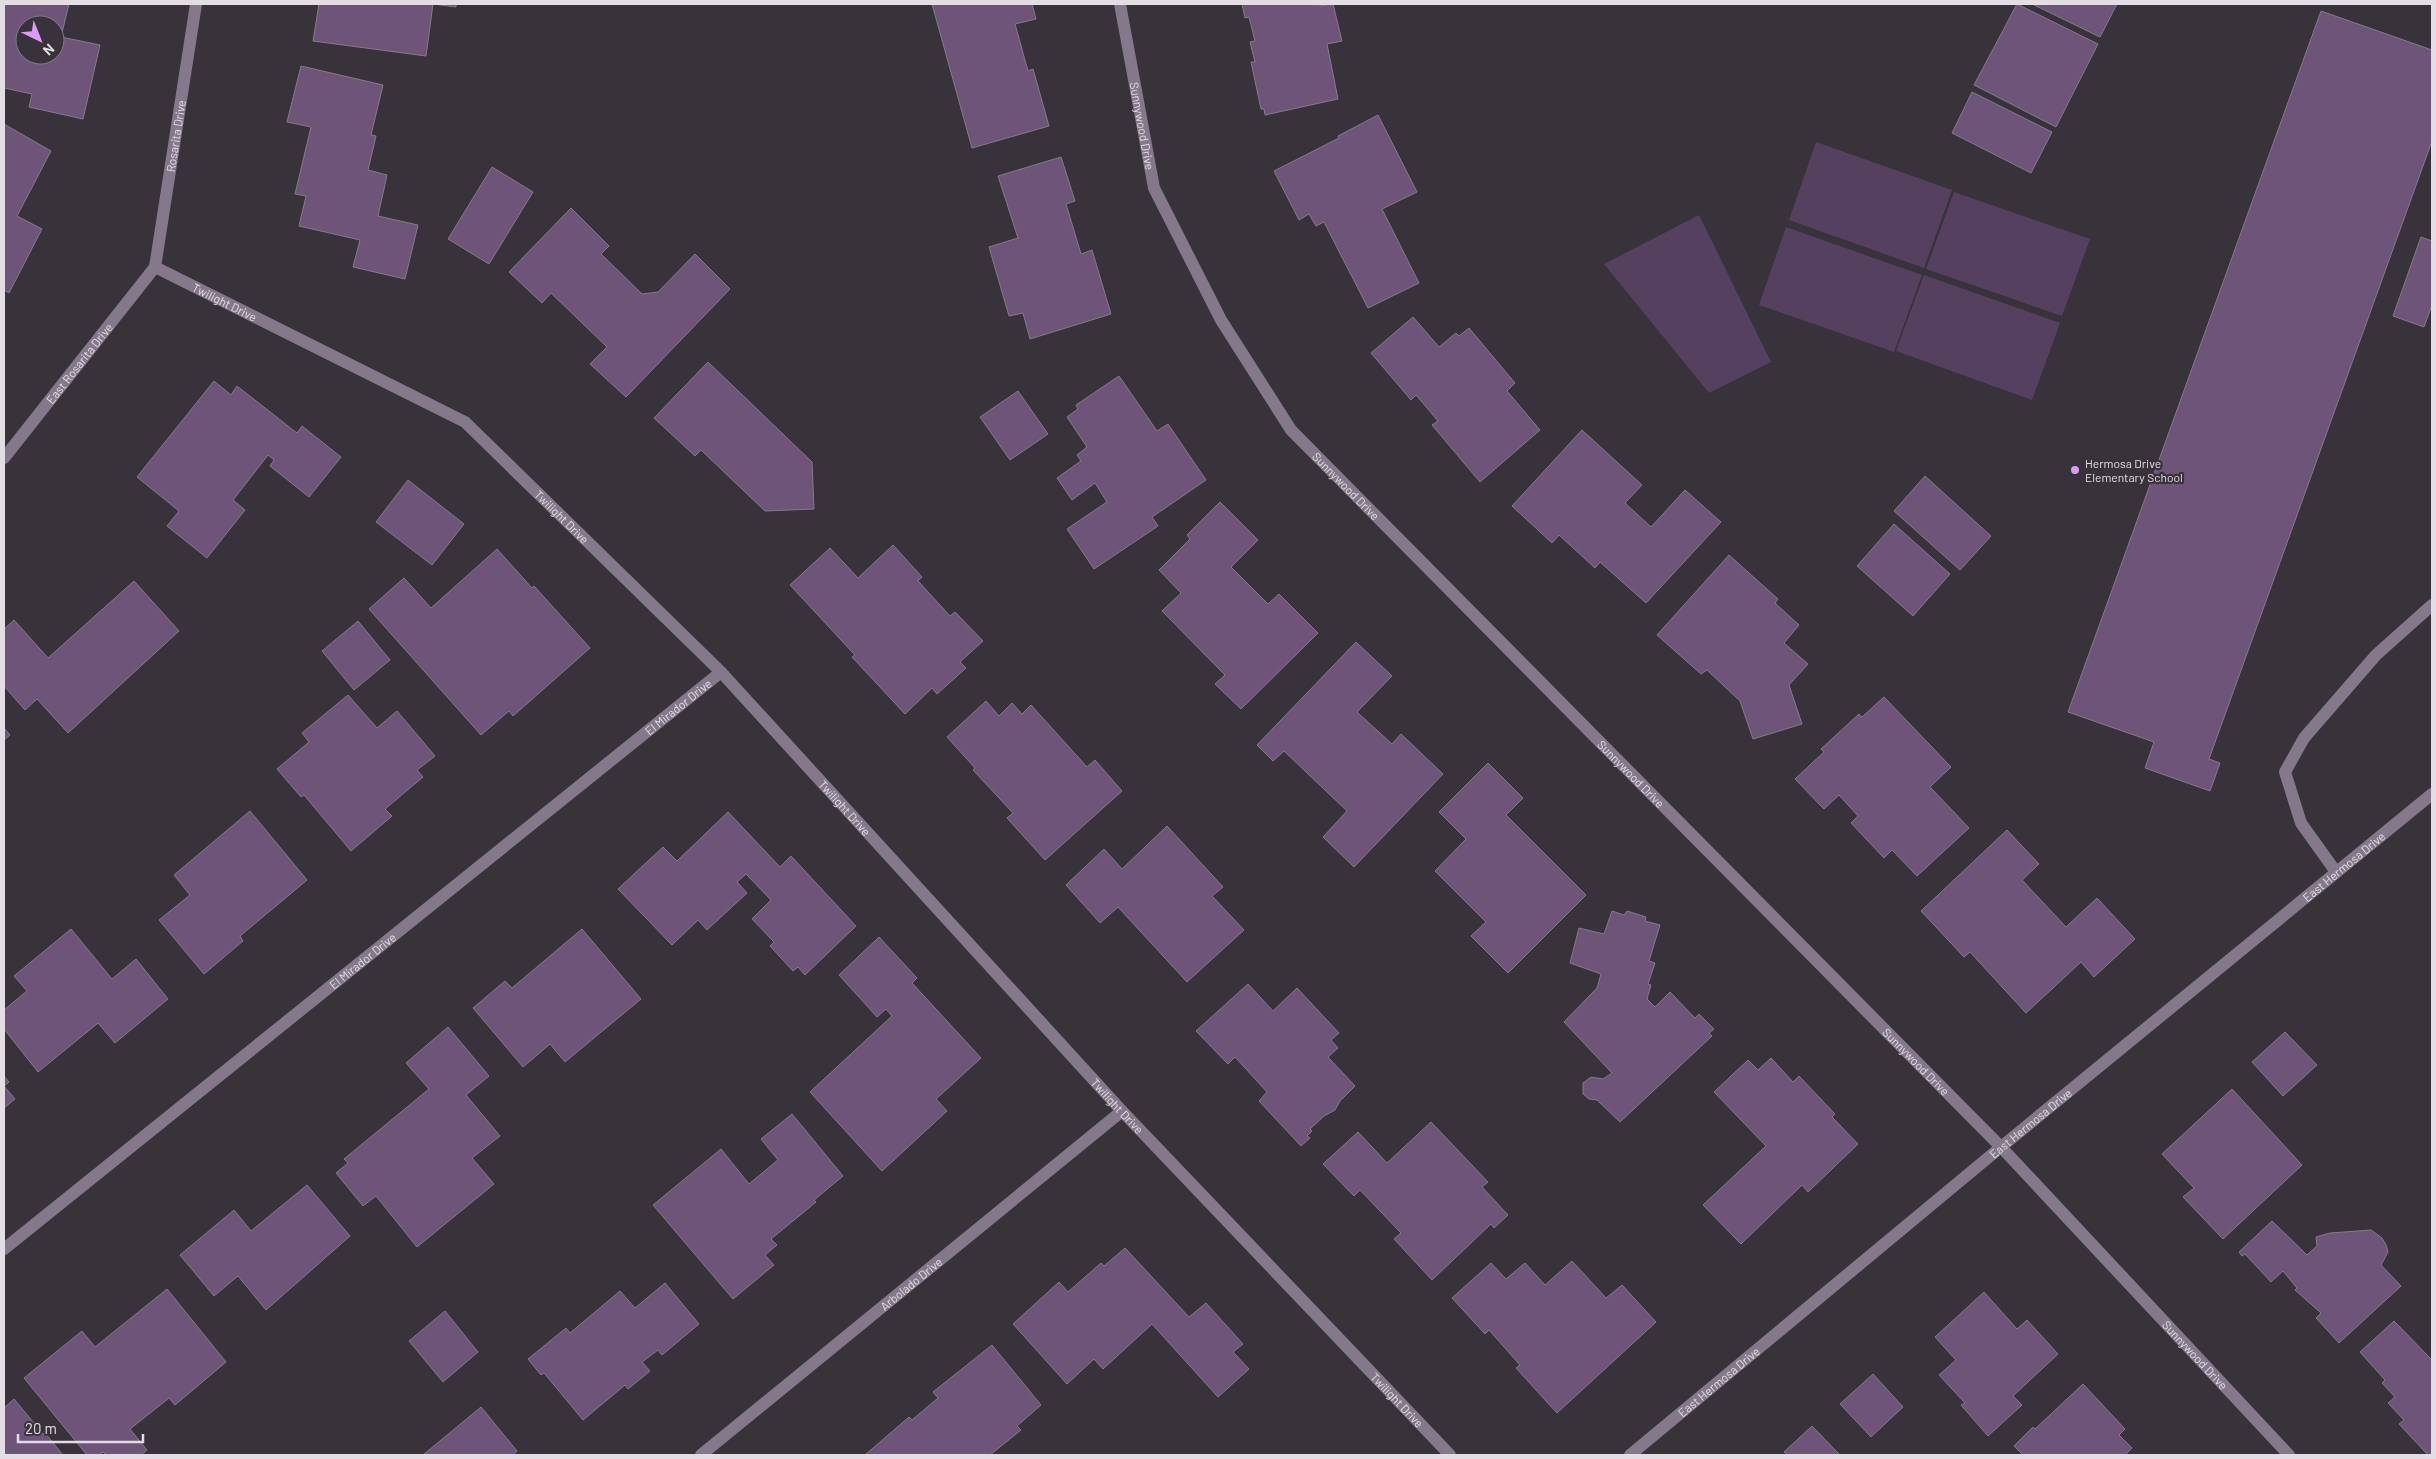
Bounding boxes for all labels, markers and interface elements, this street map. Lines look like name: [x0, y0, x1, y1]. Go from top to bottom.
north arrow: [15, 15, 65, 65]
text: N: [40, 40, 58, 59]
street label: Sunnywood Drive: [1128, 81, 1158, 171]
street label: Rosarita Drive: [163, 99, 188, 173]
street label: Twilight Drive: [190, 280, 259, 324]
street label: East Rosarita Drive: [43, 320, 115, 406]
street label: Sunnywood Drive: [1310, 449, 1383, 522]
place label: Hermosa Drive Elementary School: [2085, 456, 2183, 484]
marker: Hermosa Drive Elementary School: [2069, 464, 2081, 476]
street label: Twilight Drive: [532, 487, 592, 546]
street label: El Mirador Drive: [642, 676, 714, 738]
street label: Sunnywood Drive: [1595, 737, 1668, 810]
street label: Twilight Drive: [816, 777, 874, 838]
street label: East Hermosa Drive: [2300, 829, 2387, 904]
street label: El Mirador Drive: [326, 930, 398, 992]
street label: Sunnywood Drive: [1880, 1025, 1952, 1098]
street label: Twilight Drive: [1088, 1075, 1147, 1136]
street label: East Hermosa Drive: [1986, 1085, 2074, 1161]
street label: Arbolado Drive: [877, 1254, 945, 1313]
street label: Sunnywood Drive: [2160, 1317, 2231, 1392]
street label: East Hermosa Drive: [1675, 1344, 1762, 1420]
street label: Twilight Drive: [1368, 1369, 1427, 1430]
scale bar: [18, 1412, 142, 1444]
text: 20 m: [25, 1419, 57, 1437]

